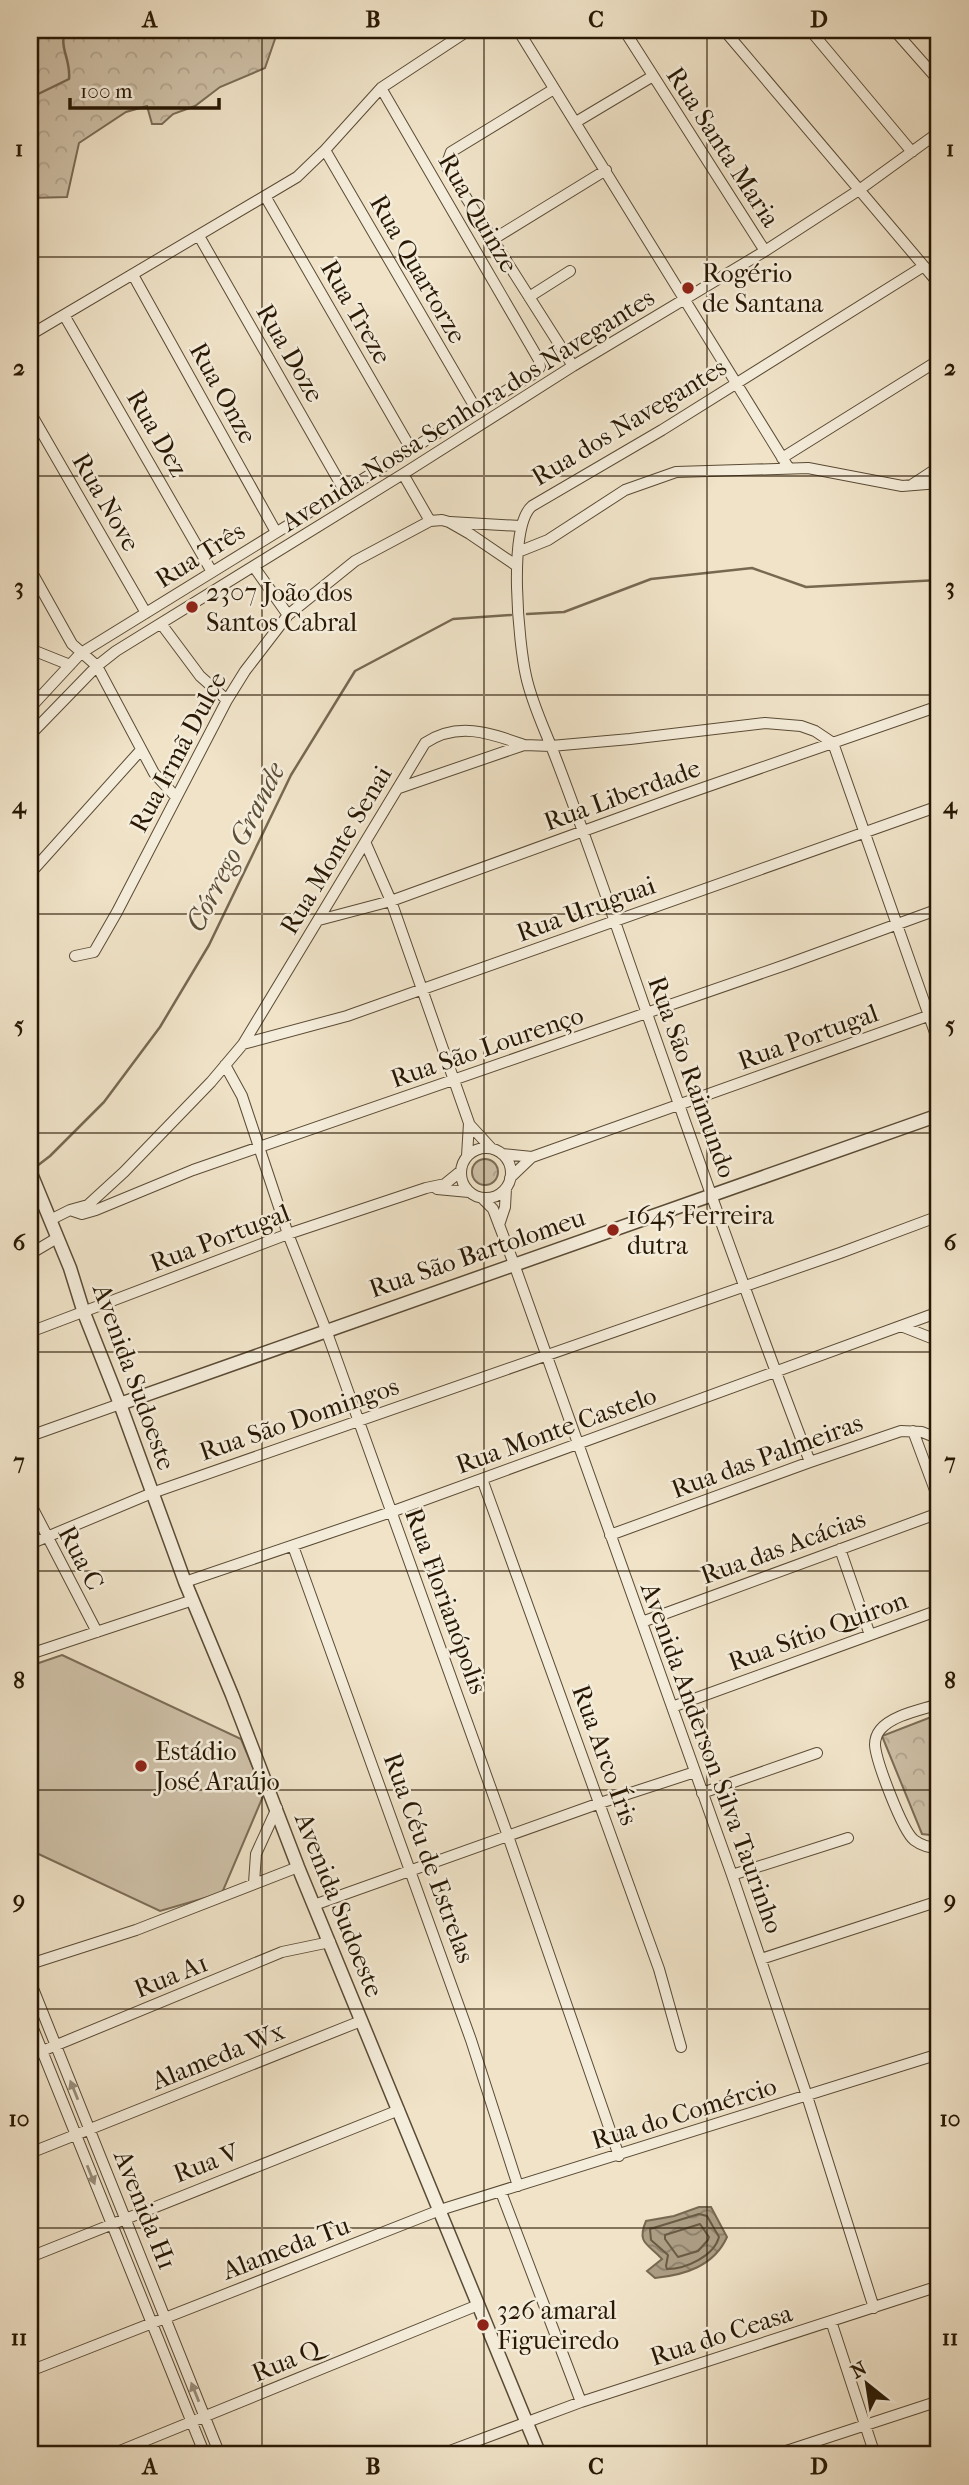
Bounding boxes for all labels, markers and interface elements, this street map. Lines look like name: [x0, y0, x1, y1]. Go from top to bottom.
text: A: [141, 6, 159, 33]
text: B: [366, 6, 381, 33]
text: C: [588, 6, 604, 33]
text: D: [810, 6, 828, 33]
street label: Rua Santa Maria: [660, 61, 787, 234]
scale bar: [70, 66, 219, 110]
text: 100 m: [80, 79, 133, 103]
text: 1: [15, 135, 23, 162]
text: 1: [946, 135, 954, 162]
street label: Rua Quinze: [431, 148, 525, 278]
street label: Rua Quartorze: [363, 189, 473, 349]
street label: Rua Treze: [314, 255, 398, 369]
place label: Rogério de Santana: [702, 258, 824, 319]
marker: Rogério de Santana: [680, 280, 696, 296]
street label: Avenida Nossa Senhora dos Navegantes: [275, 282, 660, 539]
street label: Rua Doze: [250, 298, 331, 408]
street label: Rua Onze: [183, 337, 263, 449]
street label: Rua dos Navegantes: [526, 352, 732, 492]
text: 2: [13, 354, 25, 381]
text: 2: [944, 354, 956, 381]
street label: Rua Dez: [120, 384, 194, 482]
street label: Rua Nove: [66, 447, 147, 557]
street label: Rua Três: [149, 515, 251, 595]
text: 3: [14, 573, 24, 600]
text: 3: [945, 573, 955, 600]
place label: 2307 João dos Santos Cabral: [206, 577, 357, 638]
marker: 2307 João dos Santos Cabral: [184, 599, 200, 615]
street label: Rua Irmã Dulce: [123, 666, 233, 837]
street label: Rua Liberdade: [539, 752, 705, 838]
water label: Córrego Grande: [178, 757, 292, 937]
street label: Rua Monte Senai: [274, 760, 399, 940]
text: 4: [11, 792, 27, 819]
text: 4: [942, 792, 958, 819]
street label: Rua Uruguai: [512, 869, 660, 948]
street label: Rua São Raimundo: [641, 972, 743, 1182]
street label: Rua Portugal: [734, 997, 882, 1077]
street label: Rua São Lourenço: [387, 999, 587, 1095]
text: 5: [14, 1011, 24, 1038]
text: 5: [945, 1011, 955, 1038]
street label: Rua Portugal: [146, 1197, 294, 1279]
place label: 1645 Ferreira dutra: [627, 1200, 775, 1261]
street label: Rua São Bartolomeu: [365, 1201, 589, 1305]
marker: 1645 Ferreira dutra: [605, 1222, 621, 1238]
text: 6: [13, 1229, 26, 1256]
text: 6: [944, 1229, 957, 1256]
street label: Avenida Sudoeste: [86, 1279, 182, 1474]
street label: Rua São Domingos: [195, 1370, 403, 1468]
street label: Rua Monte Castelo: [451, 1379, 661, 1481]
street label: Rua das Palmeiras: [667, 1407, 867, 1505]
text: 7: [12, 1448, 25, 1475]
text: 7: [943, 1448, 956, 1475]
street label: Rua das Acácias: [696, 1503, 870, 1591]
street label: Rua Florianópolis: [398, 1504, 494, 1698]
street label: Rua C: [51, 1521, 111, 1595]
street label: Avenida Anderson Silva Taurinho: [634, 1577, 790, 1938]
street label: Rua Sítio Quiron: [724, 1584, 912, 1678]
text: 8: [13, 1667, 25, 1694]
text: 8: [944, 1667, 956, 1694]
street label: Rua Arco Íris: [565, 1680, 646, 1830]
place label: Estádio José Araújo: [153, 1736, 280, 1797]
street label: Rua Céu de Estrelas: [377, 1749, 481, 1967]
marker: Estádio José Araújo: [133, 1758, 149, 1774]
street label: Avenida Sudoeste: [288, 1807, 390, 2002]
text: 9: [12, 1886, 25, 1913]
text: 9: [943, 1886, 956, 1913]
street label: Rua A1: [130, 1947, 212, 2005]
street label: Alameda Wx: [146, 2015, 289, 2097]
street label: Rua do Comércio: [588, 2070, 780, 2156]
one-way arrow: [68, 2079, 79, 2100]
text: 10: [9, 2105, 29, 2132]
text: 10: [940, 2105, 960, 2132]
street label: Rua V: [169, 2136, 244, 2190]
street label: Avenida H1: [107, 2145, 183, 2274]
one-way arrow: [86, 2165, 97, 2186]
street label: Alameda Tu: [217, 2209, 354, 2287]
place label: 326 amaral Figueiredo: [497, 2295, 619, 2356]
street label: Rua do Ceasa: [646, 2297, 797, 2373]
marker: 326 amaral Figueiredo: [475, 2317, 491, 2333]
text: 11: [11, 2324, 27, 2351]
text: 11: [942, 2324, 958, 2351]
street label: Rua Q: [247, 2330, 332, 2389]
north arrow: [832, 2348, 902, 2418]
text: N: [847, 2357, 871, 2383]
one-way arrow: [190, 2381, 201, 2402]
text: A: [141, 2453, 159, 2480]
text: B: [366, 2453, 381, 2480]
text: C: [588, 2453, 604, 2480]
text: D: [810, 2453, 828, 2480]

